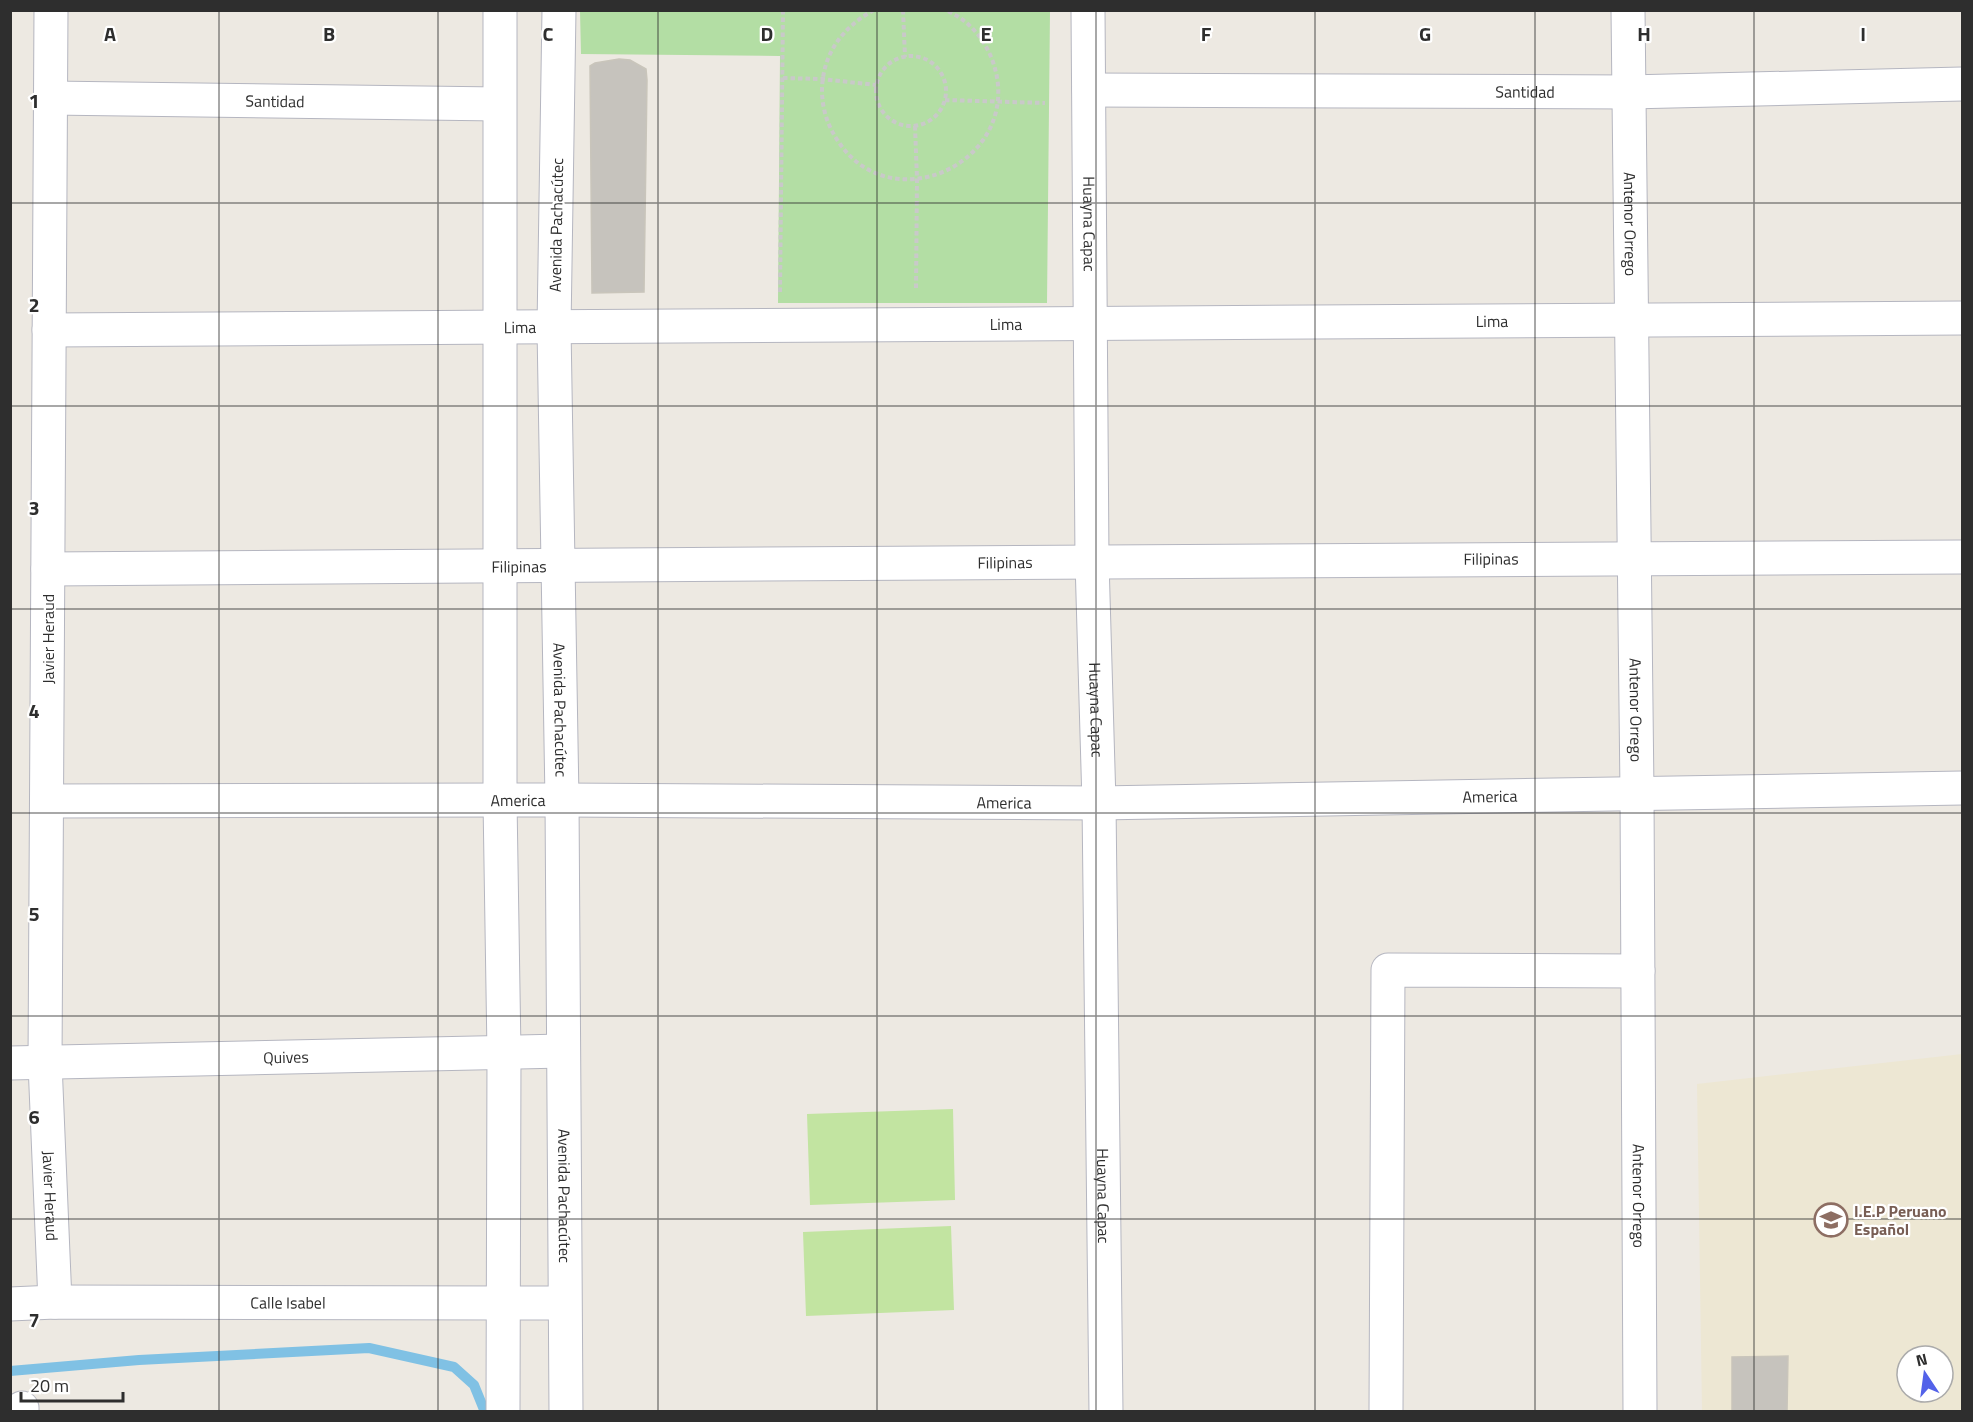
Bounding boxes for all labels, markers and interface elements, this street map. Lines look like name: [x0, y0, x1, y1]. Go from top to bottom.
text: A: [104, 18, 116, 49]
text: B: [323, 18, 335, 49]
text: C: [543, 18, 554, 49]
text: D: [761, 18, 773, 49]
text: E: [980, 18, 992, 49]
text: F: [1201, 18, 1212, 49]
text: G: [1419, 18, 1431, 49]
text: H: [1637, 18, 1651, 49]
text: I: [1860, 18, 1866, 49]
street label: Santidad: [1495, 80, 1555, 104]
text: 1: [28, 85, 40, 116]
street label: Santidad: [245, 89, 305, 113]
street label: Avenida Pachacútec: [543, 158, 569, 292]
street label: Antenor Orrego: [1618, 172, 1643, 276]
street label: Huayna Capac: [1077, 176, 1102, 272]
text: 2: [28, 289, 40, 320]
street label: Lima: [1476, 309, 1508, 333]
street label: Lima: [990, 312, 1022, 336]
street label: Lima: [504, 315, 536, 339]
text: 3: [28, 492, 40, 523]
street label: Filipinas: [1463, 546, 1519, 571]
street label: Filipinas: [977, 550, 1033, 574]
street label: Filipinas: [491, 554, 547, 579]
street label: Javier Heraud: [36, 594, 60, 684]
street label: Avenida Pachacútec: [547, 643, 574, 777]
street label: Antenor Orrego: [1623, 658, 1649, 762]
street label: Huayna Capac: [1083, 662, 1110, 758]
text: 4: [28, 695, 40, 726]
street label: America: [1462, 784, 1518, 809]
street label: America: [490, 788, 546, 812]
street label: America: [976, 790, 1032, 815]
text: 5: [28, 898, 40, 929]
street label: Quives: [263, 1045, 309, 1069]
text: 6: [28, 1101, 40, 1132]
street label: Avenida Pachacútec: [552, 1129, 577, 1263]
street label: Antenor Orrego: [1627, 1144, 1651, 1248]
street label: Huayna Capac: [1091, 1148, 1116, 1244]
street label: Javier Heraud: [37, 1150, 64, 1241]
place label: I.E.P Peruano Español: [1854, 1199, 1947, 1241]
school or university icon: I.E.P Peruano Español: [1813, 1202, 1849, 1238]
street label: Calle Isabel: [250, 1290, 326, 1315]
text: 7: [28, 1304, 40, 1335]
north arrow: [1895, 1344, 1955, 1404]
text: N: [1914, 1346, 1930, 1372]
scale bar: [21, 1365, 123, 1403]
text: 20 m: [30, 1372, 69, 1399]

